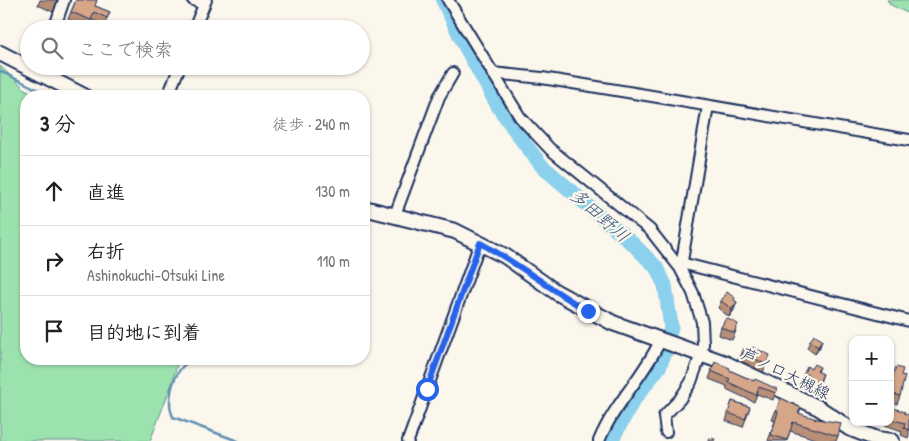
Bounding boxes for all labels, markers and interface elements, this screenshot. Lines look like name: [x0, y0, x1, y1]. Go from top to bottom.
search box: [20, 20, 370, 75]
icon: search: [38, 34, 66, 62]
text: ここで検索: [78, 36, 173, 62]
text: 3 分: [40, 109, 75, 138]
text: 徒歩 · 240 m: [272, 113, 350, 135]
icon: ahead: [40, 177, 68, 205]
text: 直進: [87, 179, 125, 205]
text: 130 m: [315, 180, 350, 202]
water label: 多田野川: [565, 182, 635, 248]
text: 右折: [87, 238, 125, 264]
icon: right: [40, 247, 68, 275]
text: 110 m: [317, 250, 350, 272]
text: Ashinokuchi-Otsuki Line: [87, 264, 225, 286]
route end: [577, 300, 600, 323]
icon: arrive: [40, 317, 68, 345]
text: 目的地に到着: [87, 319, 201, 345]
map controls: [849, 336, 894, 426]
button: +: [849, 336, 894, 381]
street label: 芦ノ口大槻線: [738, 342, 834, 404]
route start: [416, 378, 439, 401]
button: −: [849, 381, 894, 426]

